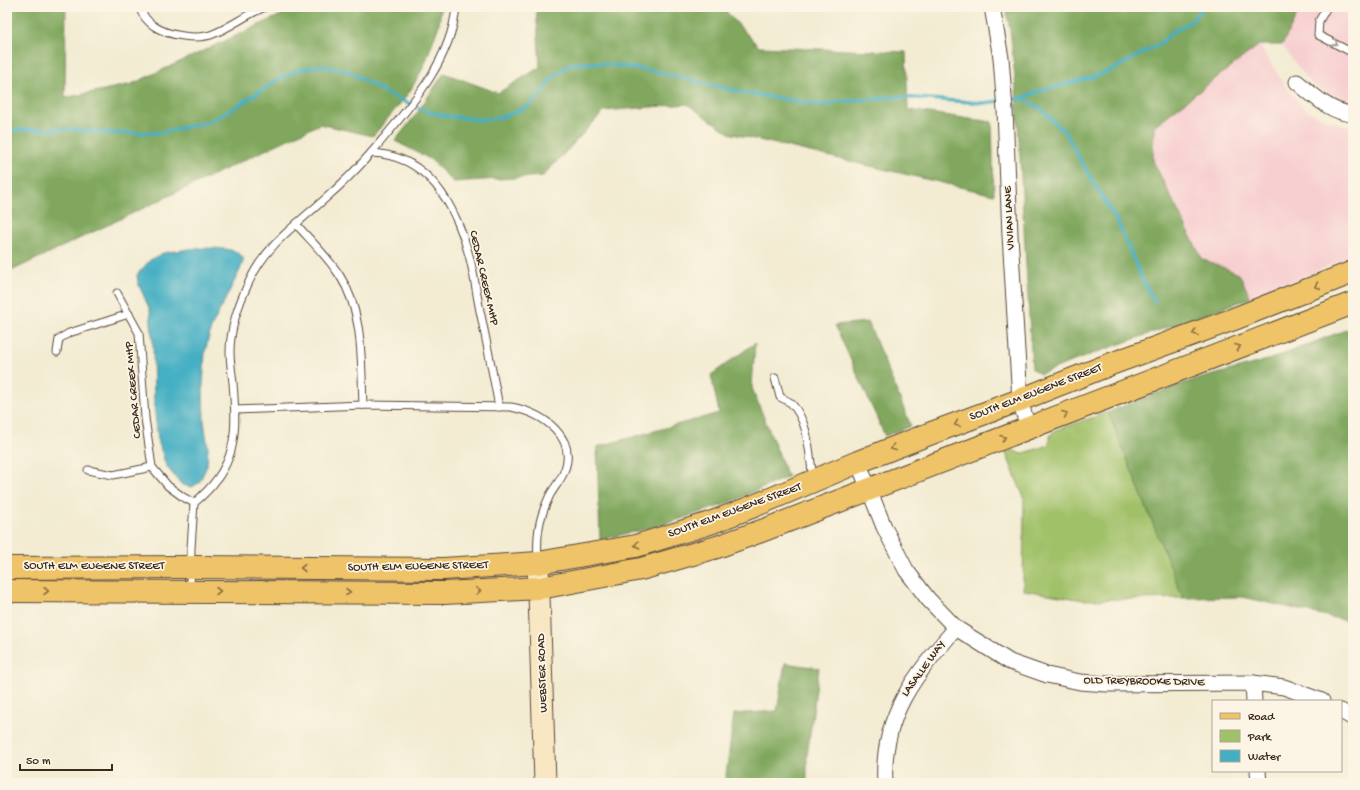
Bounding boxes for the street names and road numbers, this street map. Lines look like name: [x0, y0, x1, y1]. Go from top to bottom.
street label: VIVIAN LANE: [1001, 185, 1019, 251]
street label: CEDAR CREEK MHP: [465, 229, 501, 327]
street label: CEDAR CREEK MHP: [123, 341, 145, 439]
street label: SOUTH ELM EUGENE STREET: [968, 361, 1105, 425]
street label: SOUTH ELM EUGENE STREET: [666, 480, 805, 542]
street label: SOUTH ELM EUGENE STREET: [348, 559, 490, 575]
street label: SOUTH ELM EUGENE STREET: [24, 560, 166, 574]
street label: WEBSTER ROAD: [535, 633, 551, 713]
street label: LASALLE WAY: [899, 638, 949, 700]
street label: OLD TREYBROOKE DRIVE: [1083, 674, 1205, 690]

